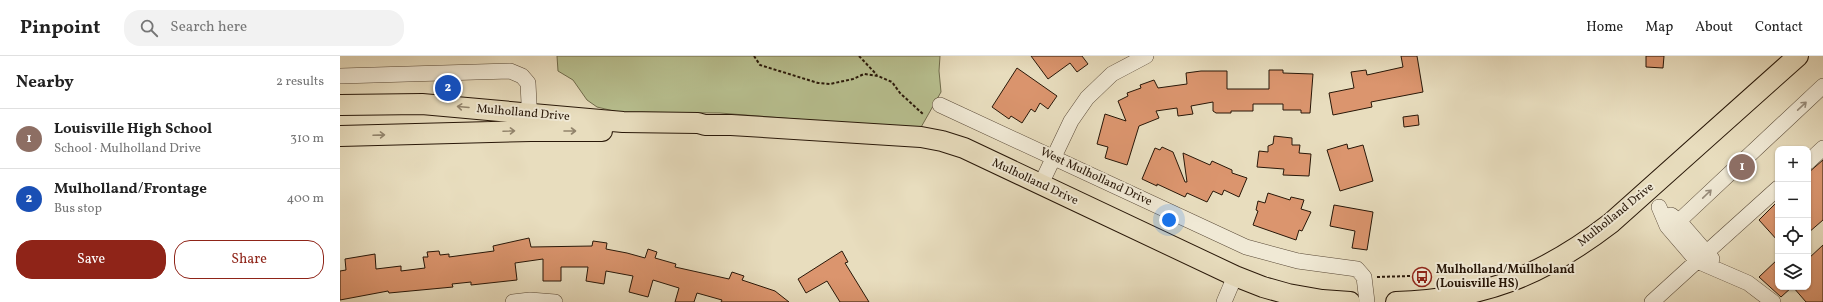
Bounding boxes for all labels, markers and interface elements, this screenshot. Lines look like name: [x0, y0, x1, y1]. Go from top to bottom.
search box: [124, 10, 404, 46]
text: Pinpoint: [20, 15, 100, 41]
icon: search: [138, 17, 160, 39]
text: Search here: [170, 17, 247, 38]
text: Home: [1586, 18, 1623, 37]
text: Map: [1645, 18, 1673, 37]
text: About: [1695, 18, 1733, 37]
text: Contact: [1755, 18, 1803, 37]
text: Nearby: [16, 71, 74, 94]
text: 2 results: [276, 73, 324, 91]
pin: 2: [435, 73, 461, 103]
street label: Mulholland Drive: [476, 101, 571, 125]
one-way arrow: [1797, 101, 1807, 110]
one-way arrow: [457, 103, 470, 111]
text: Louisville High School: [54, 119, 212, 140]
one-way arrow: [502, 127, 515, 135]
one-way arrow: [563, 128, 576, 135]
text: 1: [26, 130, 32, 148]
text: 310 m: [290, 130, 324, 148]
one-way arrow: [372, 131, 385, 139]
text: School · Mulholland Drive: [54, 140, 201, 158]
street label: West Mulholland Drive: [1037, 144, 1155, 210]
map controls: [1775, 146, 1811, 290]
button: +: [1775, 146, 1811, 182]
pin: 1: [1729, 152, 1755, 182]
street label: Mulholland Drive: [989, 155, 1081, 209]
text: Mulholland/Frontage: [54, 179, 207, 200]
street label: Mulholland Drive: [1575, 179, 1658, 251]
button: −: [1775, 182, 1811, 218]
one-way arrow: [1702, 189, 1712, 199]
text: 2: [26, 190, 32, 208]
text: 400 m: [287, 190, 324, 208]
text: Bus stop: [54, 200, 102, 218]
your location: [1159, 210, 1179, 230]
button: locate: [1775, 218, 1811, 254]
button: Save: [16, 240, 166, 279]
button: Share: [174, 240, 324, 279]
button: layers: [1775, 254, 1811, 290]
place label: Mulholland/Mullholand (Louisville HS): [1436, 262, 1575, 292]
bus stop icon: Mulholland/Mullholand (Louisville HS): [1411, 266, 1433, 288]

